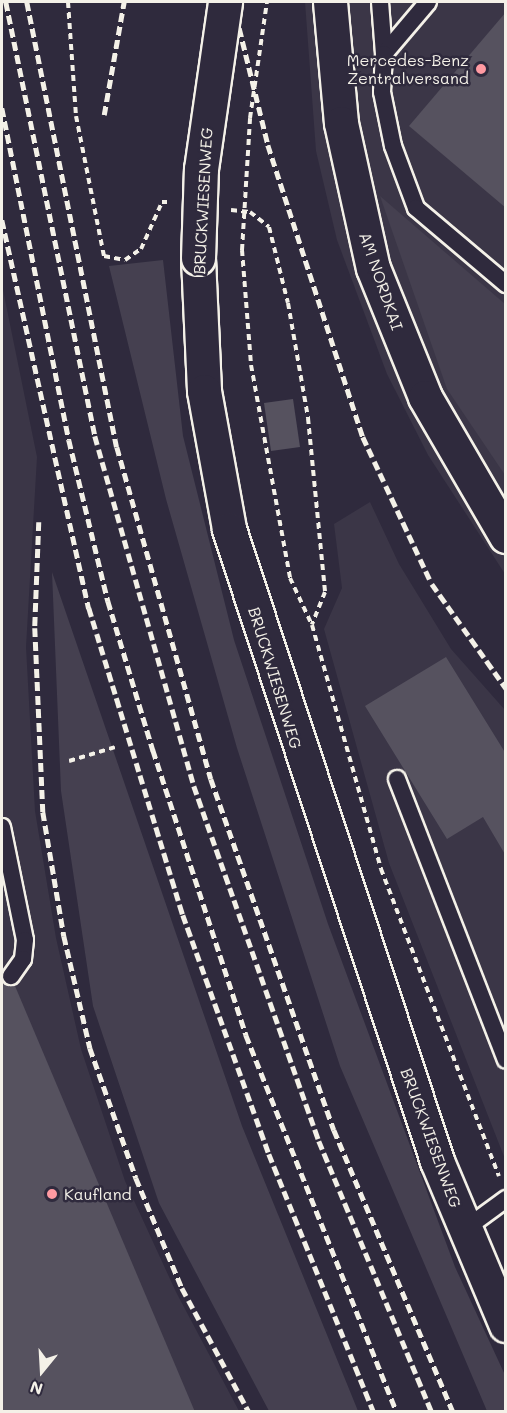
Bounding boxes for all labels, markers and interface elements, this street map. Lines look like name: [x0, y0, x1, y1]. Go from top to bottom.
place label: Mercedes-Benz Zentralversand: [347, 50, 469, 88]
marker: Mercedes-Benz Zentralversand: [474, 62, 488, 76]
street label: BRUCKWIESENWEG: [190, 127, 216, 275]
street label: AM NORDKAI: [355, 229, 407, 333]
street label: BRUCKWIESENWEG: [244, 605, 306, 751]
street label: BRUCKWIESENWEG: [397, 1066, 465, 1210]
place label: Kaufland: [64, 1184, 132, 1204]
marker: Kaufland: [45, 1187, 59, 1201]
north arrow: [12, 1341, 72, 1401]
text: N: [27, 1377, 45, 1400]

